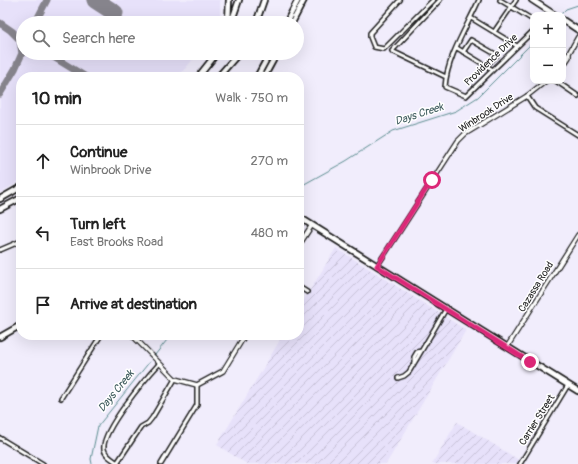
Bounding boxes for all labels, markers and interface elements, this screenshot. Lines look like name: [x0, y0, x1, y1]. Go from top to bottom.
map controls: [530, 12, 566, 84]
button: +: [530, 12, 566, 48]
search box: [16, 16, 304, 60]
icon: search: [30, 27, 52, 49]
text: Search here: [62, 29, 135, 48]
street label: Providence Drive: [462, 32, 520, 88]
button: −: [530, 48, 566, 84]
text: 10 min: [32, 88, 82, 109]
text: Walk · 750 m: [215, 90, 288, 106]
street label: Winbrook Drive: [456, 91, 516, 135]
water label: Days Creek: [393, 100, 446, 128]
text: Continue: [70, 143, 128, 162]
icon: ahead: [32, 150, 54, 172]
text: 270 m: [251, 153, 288, 169]
text: Winbrook Drive: [70, 162, 151, 178]
route start: [423, 171, 441, 189]
text: Turn left: [70, 215, 126, 234]
icon: left: [32, 222, 54, 244]
text: 480 m: [251, 225, 288, 241]
text: East Brooks Road: [70, 234, 163, 250]
street label: Cazassa Road: [516, 260, 556, 314]
icon: arrive: [32, 294, 54, 316]
text: Arrive at destination: [70, 295, 197, 314]
route end: [521, 353, 539, 371]
water label: Days Creek: [95, 366, 138, 415]
street label: Carrier Street: [517, 392, 558, 448]

